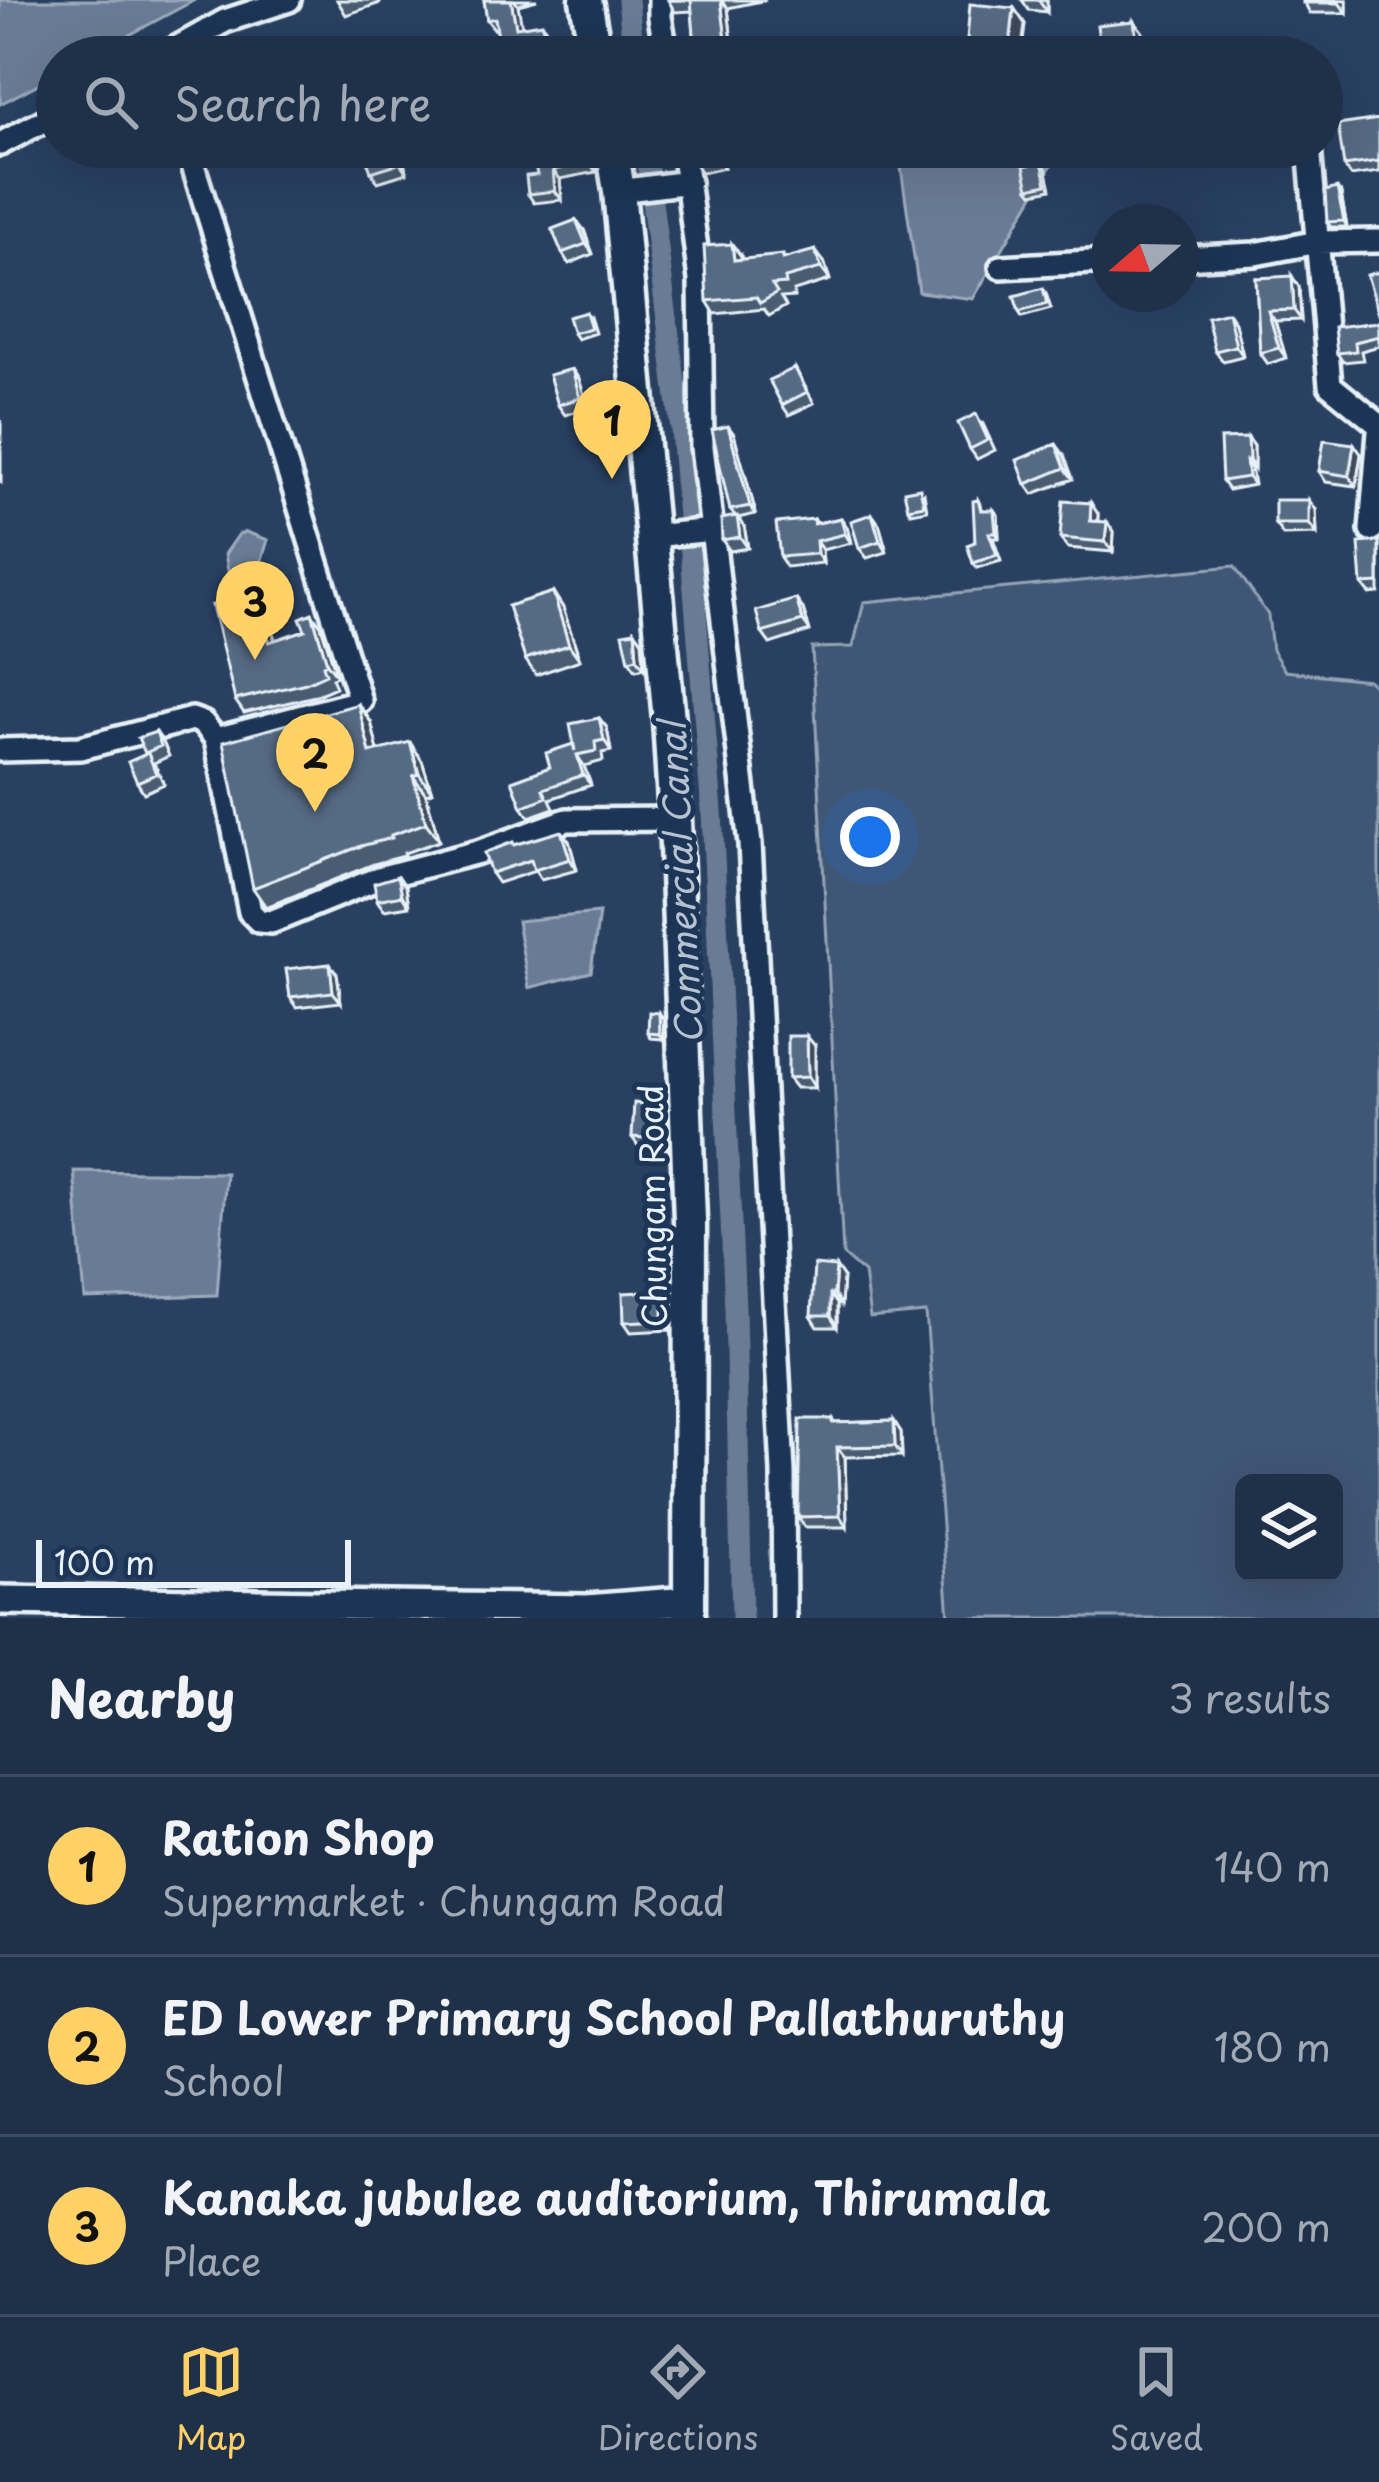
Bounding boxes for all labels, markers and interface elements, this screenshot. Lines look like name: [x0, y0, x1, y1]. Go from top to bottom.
search box: [36, 36, 1343, 168]
text: Search here: [174, 68, 431, 136]
icon: search: [78, 69, 144, 135]
north arrow: [1091, 204, 1199, 312]
pin: 1: [573, 380, 651, 479]
pin: 3: [216, 561, 294, 660]
pin: 2: [276, 713, 354, 812]
water label: Commercial Canal: [643, 715, 714, 1046]
your location: [840, 807, 900, 867]
street label: Chungam Road: [624, 1084, 678, 1328]
map controls: [1235, 1474, 1343, 1582]
button: layers: [1235, 1474, 1343, 1582]
scale bar: [36, 1534, 351, 1587]
text: 100 m: [54, 1536, 155, 1586]
text: Nearby: [48, 1658, 235, 1735]
text: 3 results: [1168, 1667, 1331, 1726]
text: Ration Shop: [162, 1802, 435, 1870]
text: 1: [78, 1836, 96, 1895]
text: 140 m: [1214, 1836, 1331, 1895]
text: Supermarket · Chungam Road: [162, 1870, 726, 1929]
text: ED Lower Primary School Pallathuruthy: [162, 1982, 1065, 2050]
text: 2: [73, 2016, 101, 2075]
text: 180 m: [1214, 2016, 1331, 2075]
text: School: [162, 2050, 285, 2109]
text: Kanaka jubulee auditorium, Thirumala: [162, 2162, 1050, 2230]
text: 3: [74, 2196, 100, 2255]
text: 200 m: [1201, 2196, 1331, 2255]
text: Place: [162, 2230, 262, 2289]
tab: Map: [176, 2339, 246, 2461]
tab: Directions: [598, 2339, 758, 2461]
tab: Saved: [1110, 2339, 1203, 2461]

